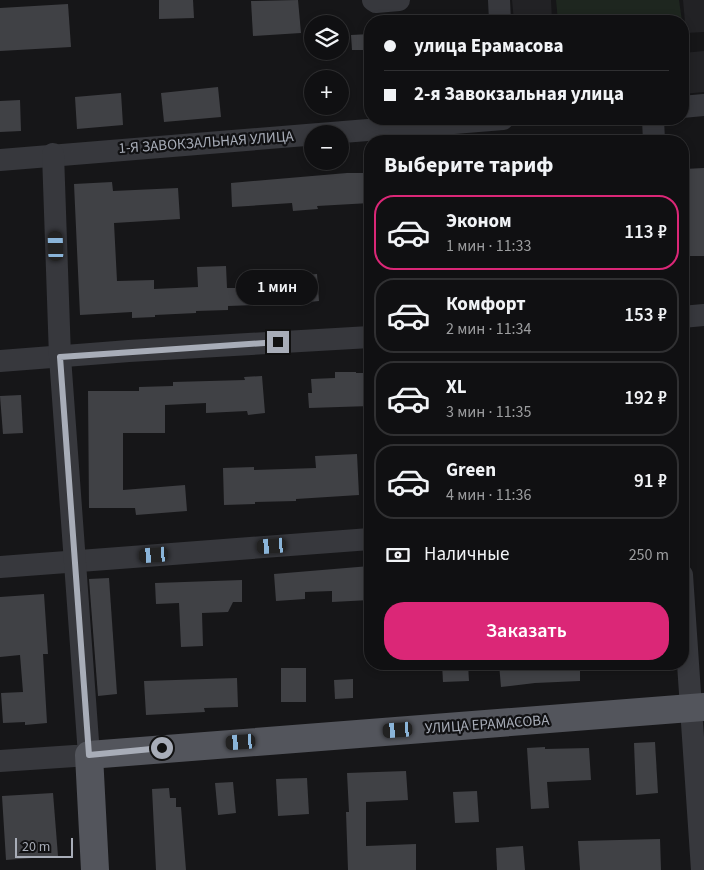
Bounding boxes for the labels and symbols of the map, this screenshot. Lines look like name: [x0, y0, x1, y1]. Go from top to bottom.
street label: 1-Я ЗАВОКЗАЛЬНАЯ УЛИЦА: [118, 126, 295, 159]
car: [47, 231, 64, 261]
callout: 1 мин: [237, 270, 319, 304]
route end: [267, 331, 289, 353]
car: [256, 537, 287, 555]
car: [138, 546, 169, 564]
street label: УЛИЦА ЕРАМАСОВА: [424, 710, 551, 739]
car: [382, 721, 413, 739]
car: [225, 733, 256, 751]
route start: [151, 737, 173, 759]
scale bar: [15, 835, 72, 858]

